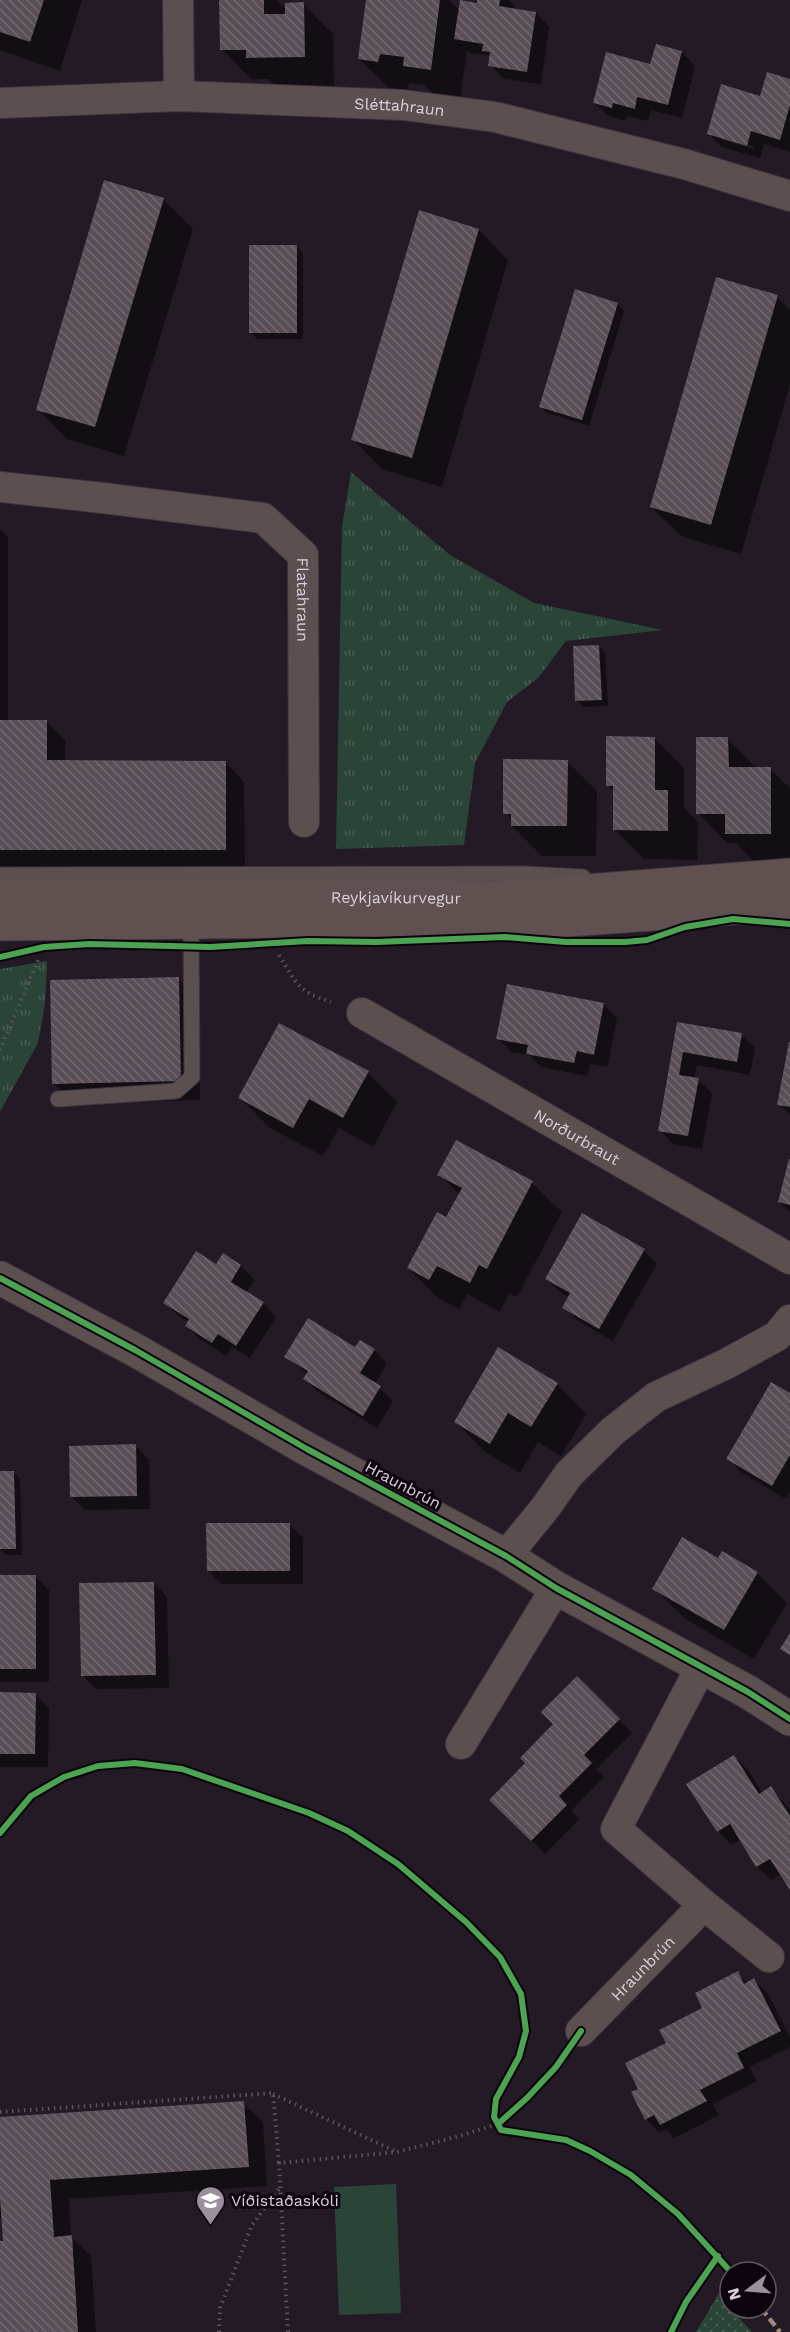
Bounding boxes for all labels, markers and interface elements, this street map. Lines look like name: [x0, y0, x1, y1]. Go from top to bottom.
street label: Sléttahraun: [354, 94, 446, 120]
street label: Flatahraun: [294, 558, 313, 642]
street label: Reykjavíkurvegur: [331, 887, 462, 907]
street label: Norðurbraut: [531, 1105, 623, 1169]
street label: Hraunbrún: [362, 1457, 444, 1513]
street label: Hraunbrún: [607, 1932, 678, 2004]
school or university icon: Víðistaðaskóli: [194, 2184, 226, 2226]
place label: Víðistaðaskóli: [231, 2191, 339, 2210]
north arrow: [718, 2260, 778, 2320]
text: N: [723, 2286, 745, 2302]

